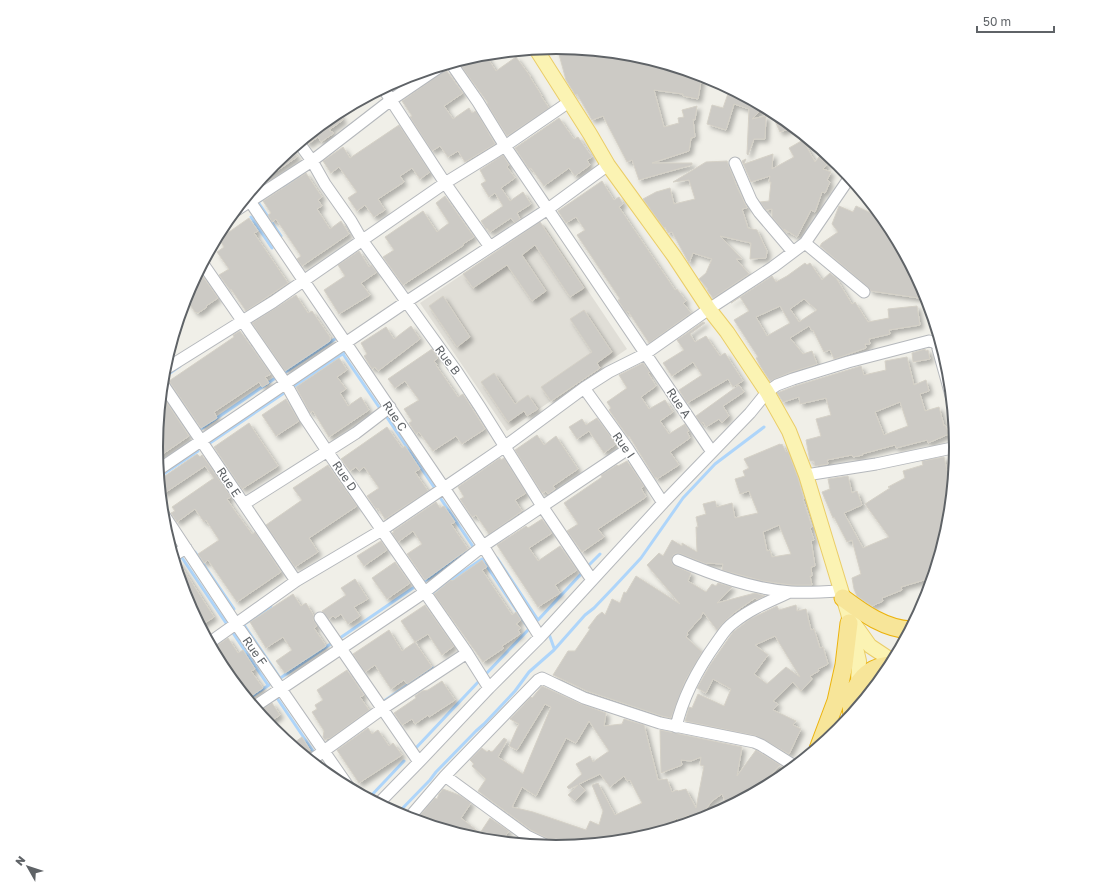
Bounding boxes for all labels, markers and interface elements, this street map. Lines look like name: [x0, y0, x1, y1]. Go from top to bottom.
scale bar: [977, 8, 1054, 34]
text: 50 m: [983, 14, 1011, 29]
street label: Rue B: [432, 342, 464, 378]
street label: Rue A: [664, 385, 694, 421]
street label: Rue C: [379, 398, 411, 434]
street label: Rue I: [610, 429, 638, 461]
street label: Rue D: [329, 458, 361, 494]
street label: Rue E: [214, 464, 244, 500]
street label: Rue F: [240, 633, 270, 669]
north arrow: [8, 847, 48, 887]
text: N: [12, 853, 28, 868]

